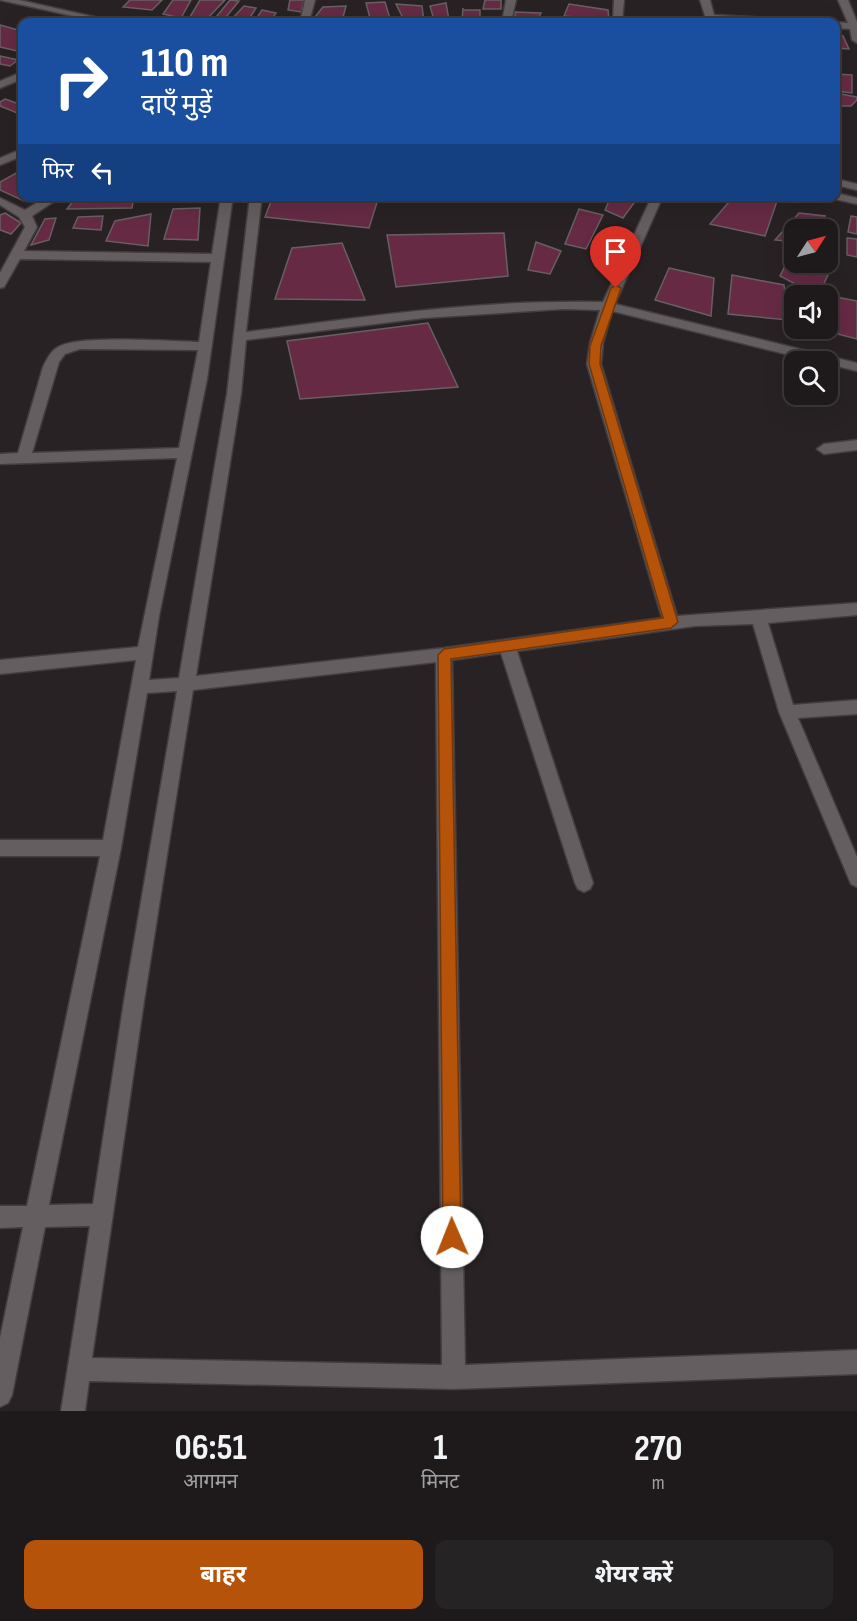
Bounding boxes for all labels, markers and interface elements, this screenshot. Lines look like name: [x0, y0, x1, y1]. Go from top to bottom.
text: 110 m: [141, 38, 228, 89]
icon: right: [42, 42, 120, 120]
text: दाएँ मुड़ें: [141, 89, 212, 121]
icon: left: [86, 156, 119, 189]
text: फिर: [42, 158, 74, 185]
north arrow: [784, 219, 838, 273]
map controls: [784, 219, 838, 405]
pin: [590, 226, 641, 288]
icon: arrive: [599, 235, 632, 268]
button: sound: [784, 285, 838, 339]
button: search: [784, 351, 838, 405]
position arrow: [420, 1205, 484, 1269]
text: 06:51: [175, 1427, 247, 1470]
text: 1: [433, 1427, 447, 1470]
text: 270: [634, 1428, 682, 1471]
text: आगमन: [183, 1470, 238, 1494]
text: मिनट: [421, 1470, 459, 1494]
text: m: [652, 1471, 665, 1495]
button: बाहर: [24, 1540, 423, 1609]
button: शेयर करें: [435, 1540, 833, 1609]

